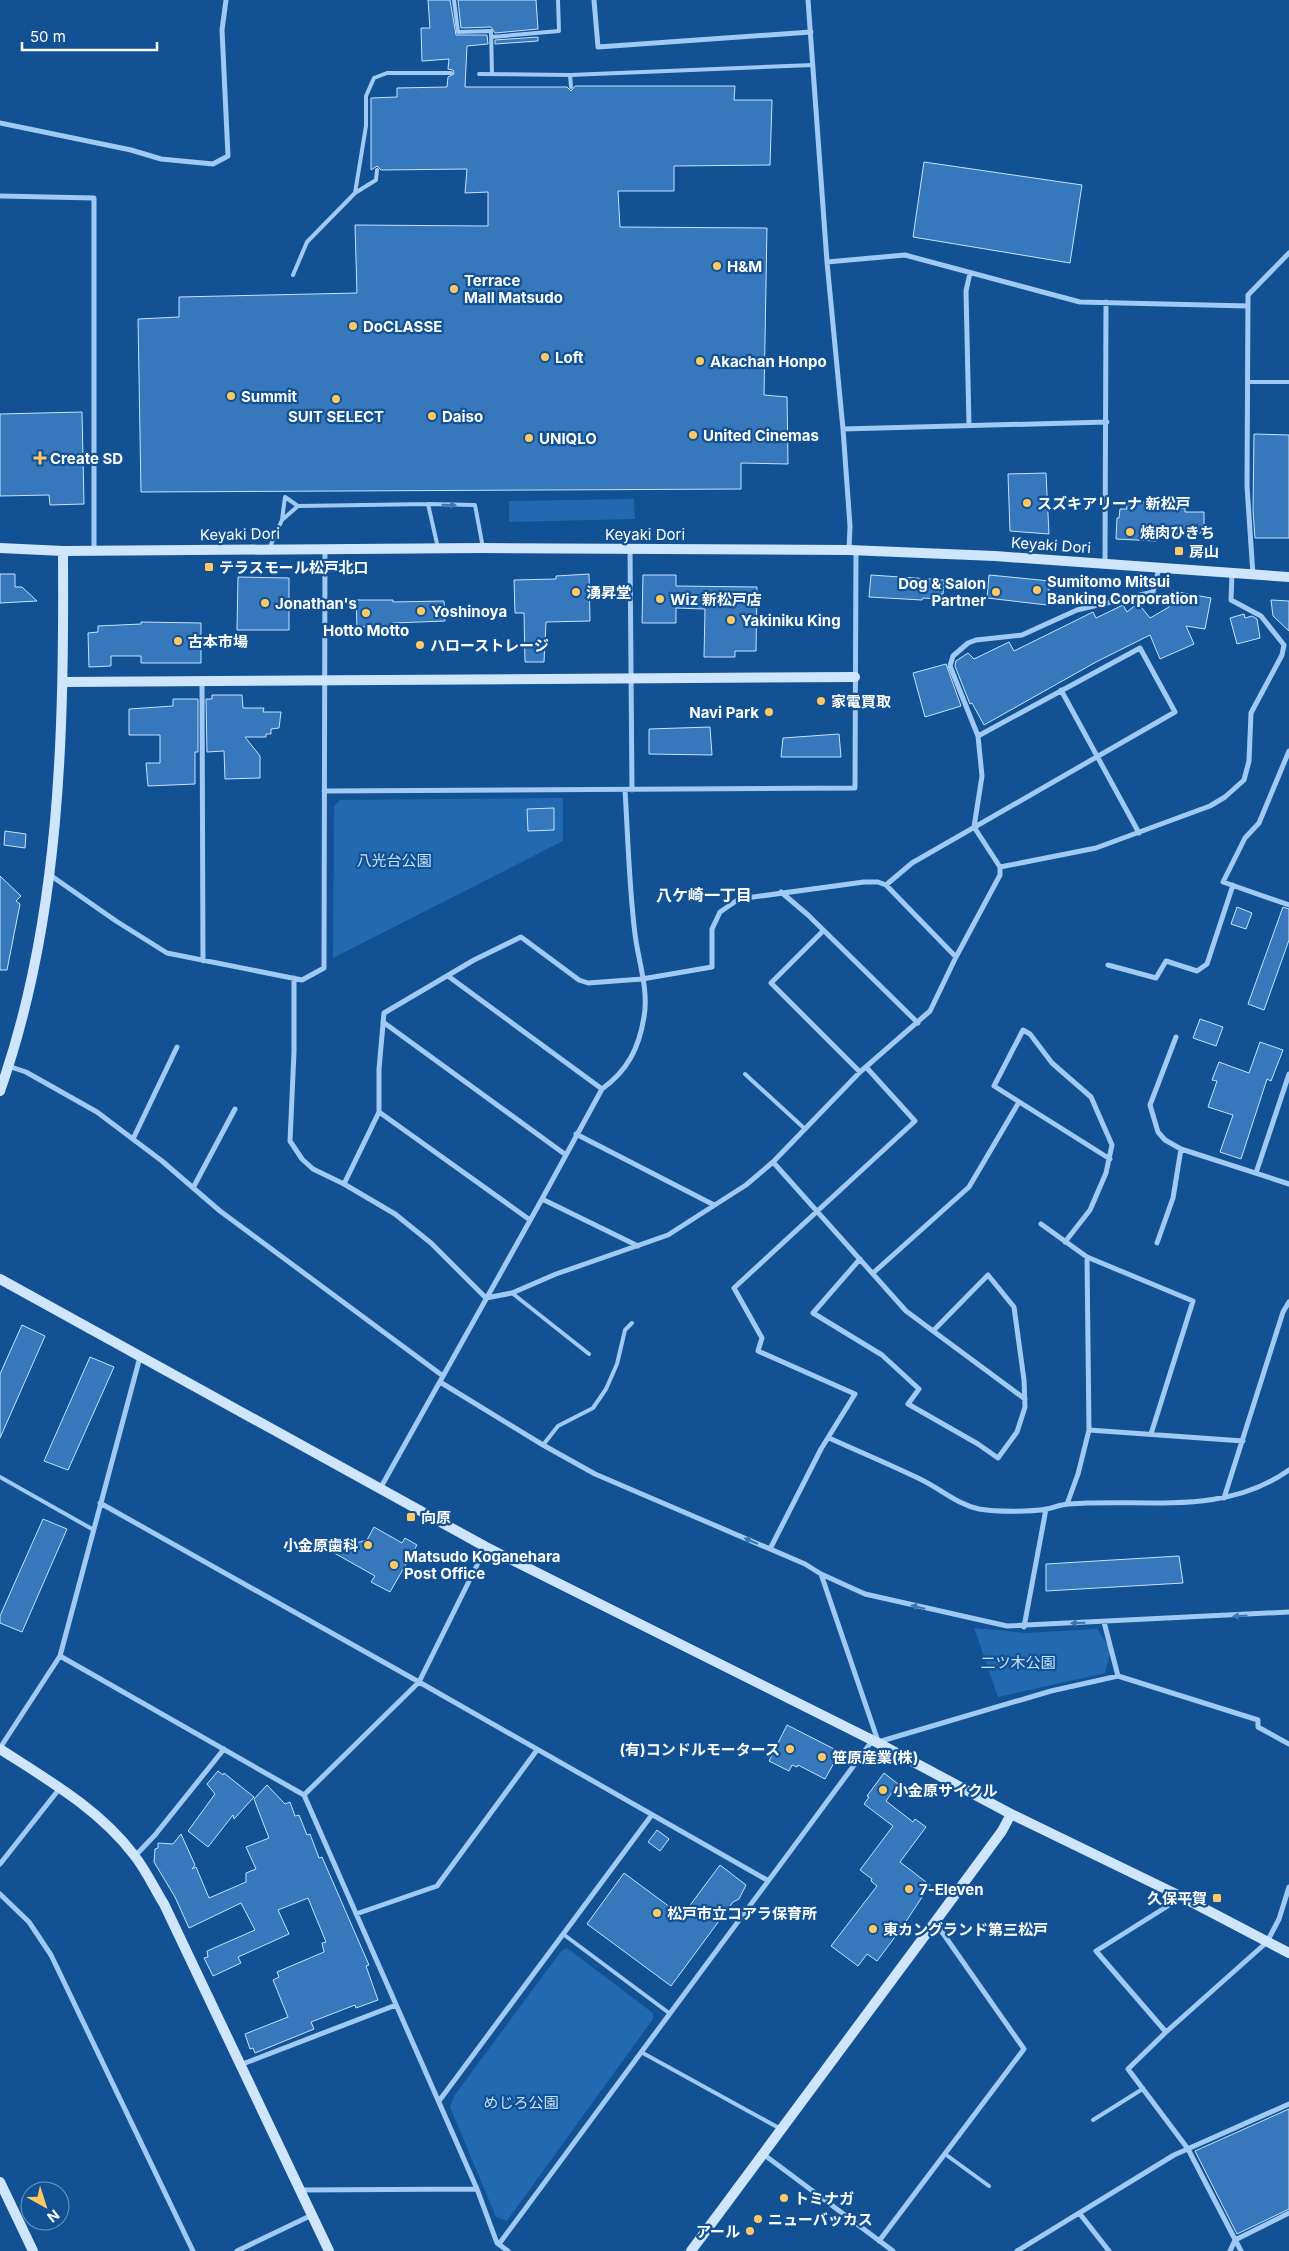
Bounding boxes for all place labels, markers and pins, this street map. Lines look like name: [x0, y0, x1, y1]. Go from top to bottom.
place label: H&M: [727, 257, 762, 276]
marker: H&M: [711, 260, 723, 272]
place label: Terrace Mall Matsudo: [464, 271, 563, 307]
marker: Terrace Mall Matsudo: [448, 283, 460, 295]
place label: DoCLASSE: [363, 317, 442, 336]
marker: DoCLASSE: [347, 320, 359, 332]
place label: Loft: [555, 348, 584, 367]
marker: Loft: [539, 351, 551, 363]
place label: Akachan Honpo: [710, 352, 827, 371]
marker: Akachan Honpo: [694, 355, 706, 367]
place label: Summit: [241, 387, 298, 406]
marker: Summit: [225, 390, 237, 402]
marker: SUIT SELECT: [330, 393, 342, 405]
place label: SUIT SELECT: [288, 407, 384, 426]
place label: Daiso: [442, 407, 483, 426]
marker: Daiso: [426, 410, 438, 422]
place label: United Cinemas: [703, 426, 819, 445]
place label: UNIQLO: [539, 429, 597, 448]
marker: United Cinemas: [687, 429, 699, 441]
marker: UNIQLO: [523, 432, 535, 444]
place label: Create SD: [50, 449, 123, 468]
marker: Create SD: [34, 452, 46, 464]
place label: スズキアリーナ 新松戸: [1037, 494, 1191, 513]
marker: スズキアリーナ 新松戸: [1021, 497, 1033, 509]
place label: 焼肉ひきち: [1140, 523, 1215, 542]
marker: 焼肉ひきち: [1124, 526, 1136, 538]
place label: 房山: [1189, 542, 1219, 561]
marker: 房山: [1173, 545, 1185, 557]
place label: テラスモール松戸北口: [219, 558, 369, 577]
marker: テラスモール松戸北口: [203, 561, 215, 573]
place label: Sumitomo Mitsui Banking Corporation: [1047, 572, 1198, 608]
place label: Dog & Salon Partner: [898, 574, 986, 610]
place label: 湧昇堂: [586, 583, 631, 602]
marker: Sumitomo Mitsui Banking Corporation: [1031, 584, 1043, 596]
marker: 湧昇堂: [570, 586, 582, 598]
marker: Dog & Salon Partner: [990, 586, 1002, 598]
place label: Wiz 新松戸店: [670, 590, 762, 609]
marker: Wiz 新松戸店: [654, 593, 666, 605]
place label: Jonathan's: [275, 594, 357, 613]
marker: Jonathan's: [259, 597, 271, 609]
place label: Yoshinoya: [431, 602, 507, 621]
marker: Yoshinoya: [415, 605, 427, 617]
marker: Hotto Motto: [360, 607, 372, 619]
place label: Yakiniku King: [741, 611, 841, 630]
marker: Yakiniku King: [725, 614, 737, 626]
place label: Hotto Motto: [323, 621, 409, 640]
place label: 古本市場: [188, 632, 248, 651]
marker: 古本市場: [172, 635, 184, 647]
place label: ハローストレージ: [430, 636, 549, 655]
marker: ハローストレージ: [414, 639, 426, 651]
place label: 家電買取: [831, 692, 891, 711]
marker: 家電買取: [815, 695, 827, 707]
place label: Navi Park: [689, 703, 759, 722]
marker: Navi Park: [763, 706, 775, 718]
place label: 向原: [421, 1508, 451, 1527]
marker: 向原: [405, 1511, 417, 1523]
place label: 小金原歯科: [283, 1536, 358, 1555]
marker: 小金原歯科: [362, 1539, 374, 1551]
place label: Matsudo Koganehara Post Office: [404, 1547, 561, 1583]
marker: Matsudo Koganehara Post Office: [388, 1559, 400, 1571]
place label: (有)コンドルモータース: [619, 1740, 780, 1759]
marker: (有)コンドルモータース: [784, 1743, 796, 1755]
place label: 笹原産業(株): [832, 1748, 918, 1767]
marker: 笹原産業(株): [816, 1751, 828, 1763]
place label: 小金原サイクル: [893, 1781, 997, 1800]
marker: 小金原サイクル: [877, 1784, 889, 1796]
place label: 7-Eleven: [919, 1880, 984, 1899]
marker: 7-Eleven: [903, 1883, 915, 1895]
place label: 久保平賀: [1147, 1889, 1207, 1908]
marker: 久保平賀: [1211, 1892, 1223, 1904]
place label: 松戸市立コアラ保育所: [667, 1904, 817, 1923]
marker: 松戸市立コアラ保育所: [651, 1907, 663, 1919]
place label: 東カングランド第三松戸: [883, 1920, 1048, 1939]
marker: 東カングランド第三松戸: [867, 1923, 879, 1935]
place label: トミナガ: [794, 2189, 854, 2208]
marker: トミナガ: [778, 2192, 790, 2204]
place label: ニューバッカス: [768, 2210, 873, 2229]
marker: ニューバッカス: [752, 2213, 764, 2225]
place label: アール: [696, 2222, 740, 2241]
marker: アール: [744, 2225, 756, 2237]

